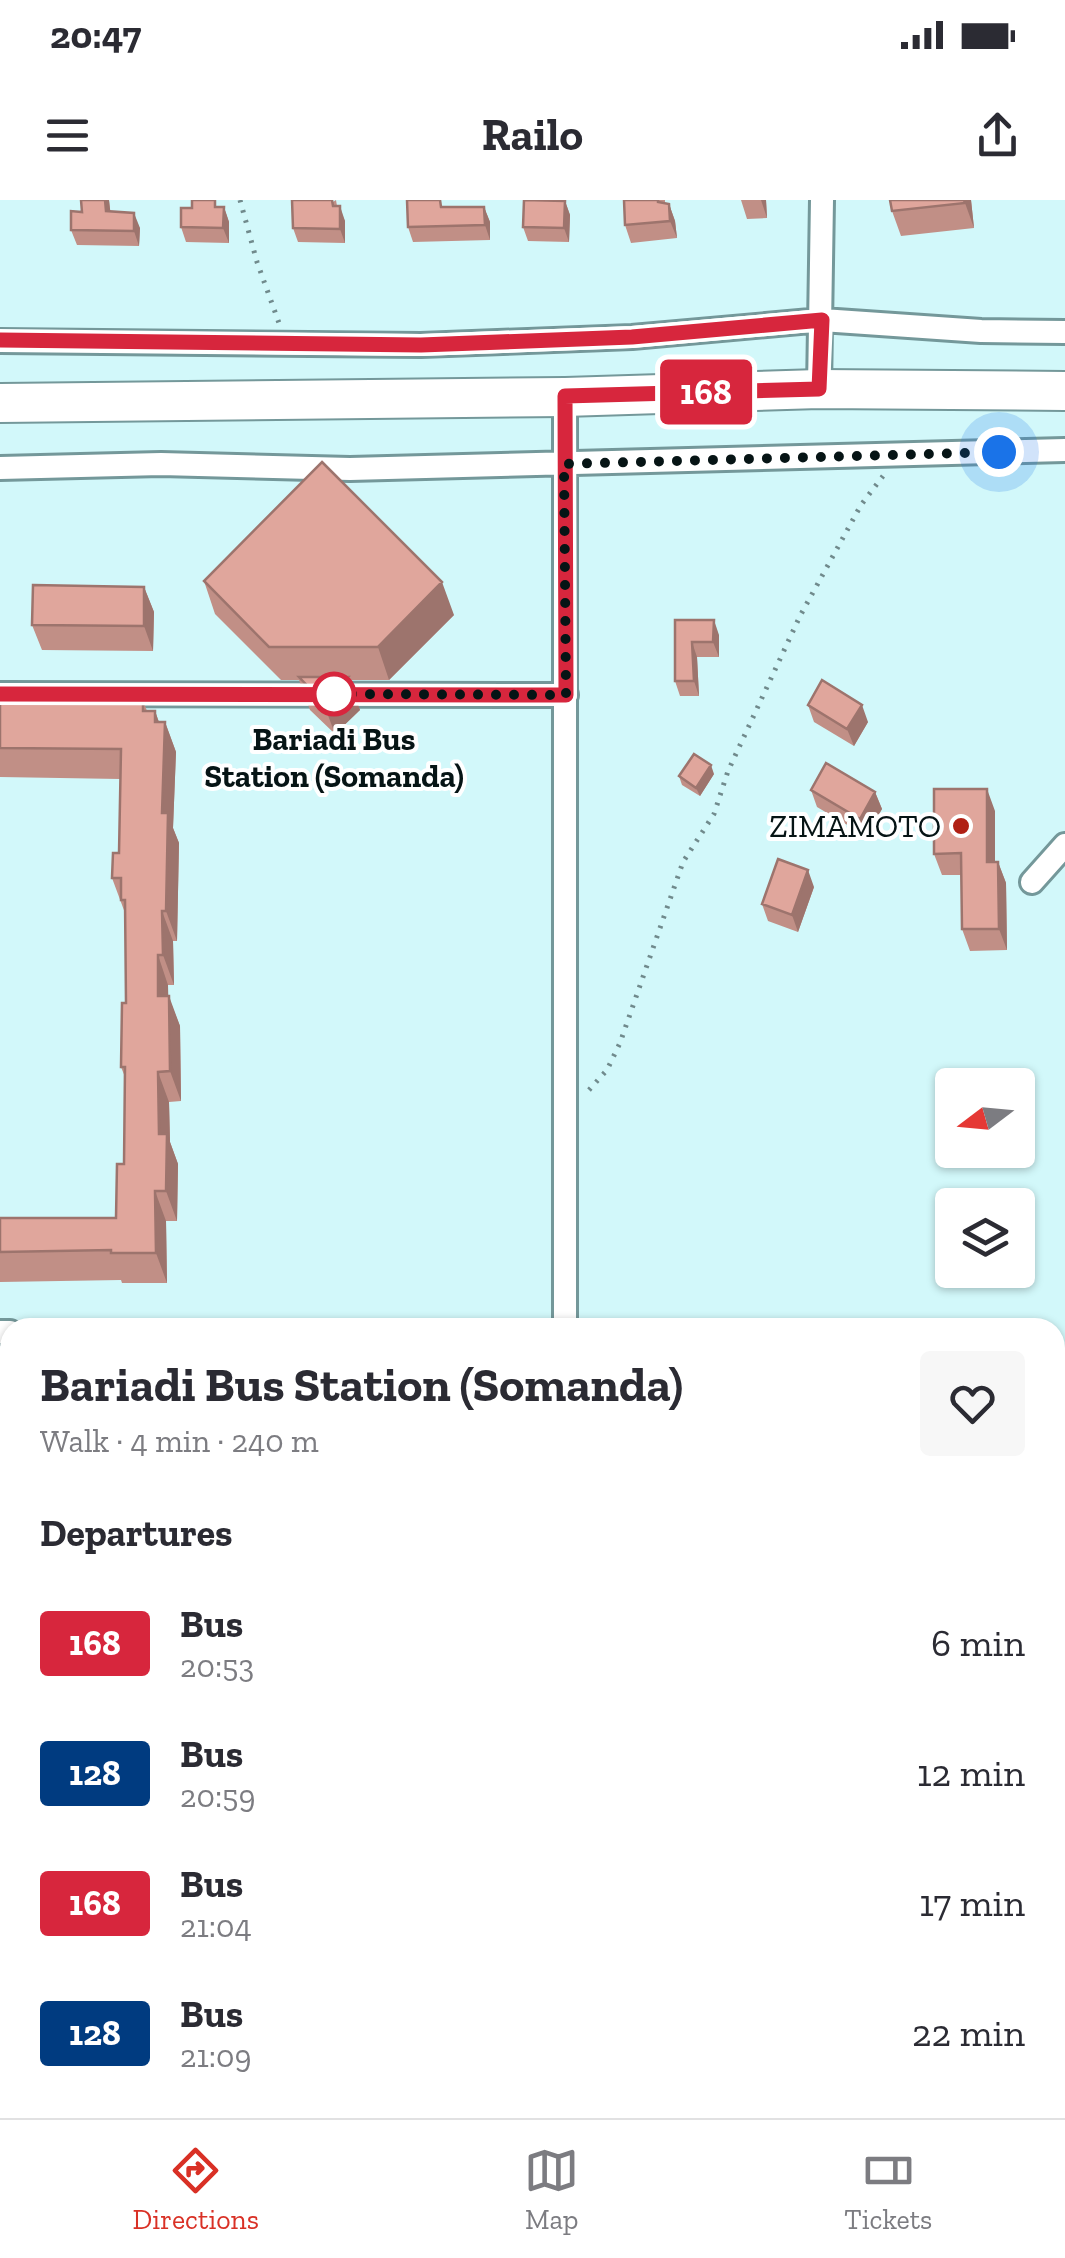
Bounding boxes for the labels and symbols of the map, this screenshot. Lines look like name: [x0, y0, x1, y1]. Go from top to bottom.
line badge: 168: [648, 360, 764, 424]
your location: [974, 427, 1024, 477]
marker: Bariadi Bus Station (Somanda): [313, 673, 355, 715]
place label: Bariadi Bus Station (Somanda): [204, 720, 464, 795]
place label: ZIMAMOTO: [769, 807, 941, 845]
marker: ZIMAMOTO: [950, 815, 972, 837]
north arrow: [935, 1068, 1035, 1168]

